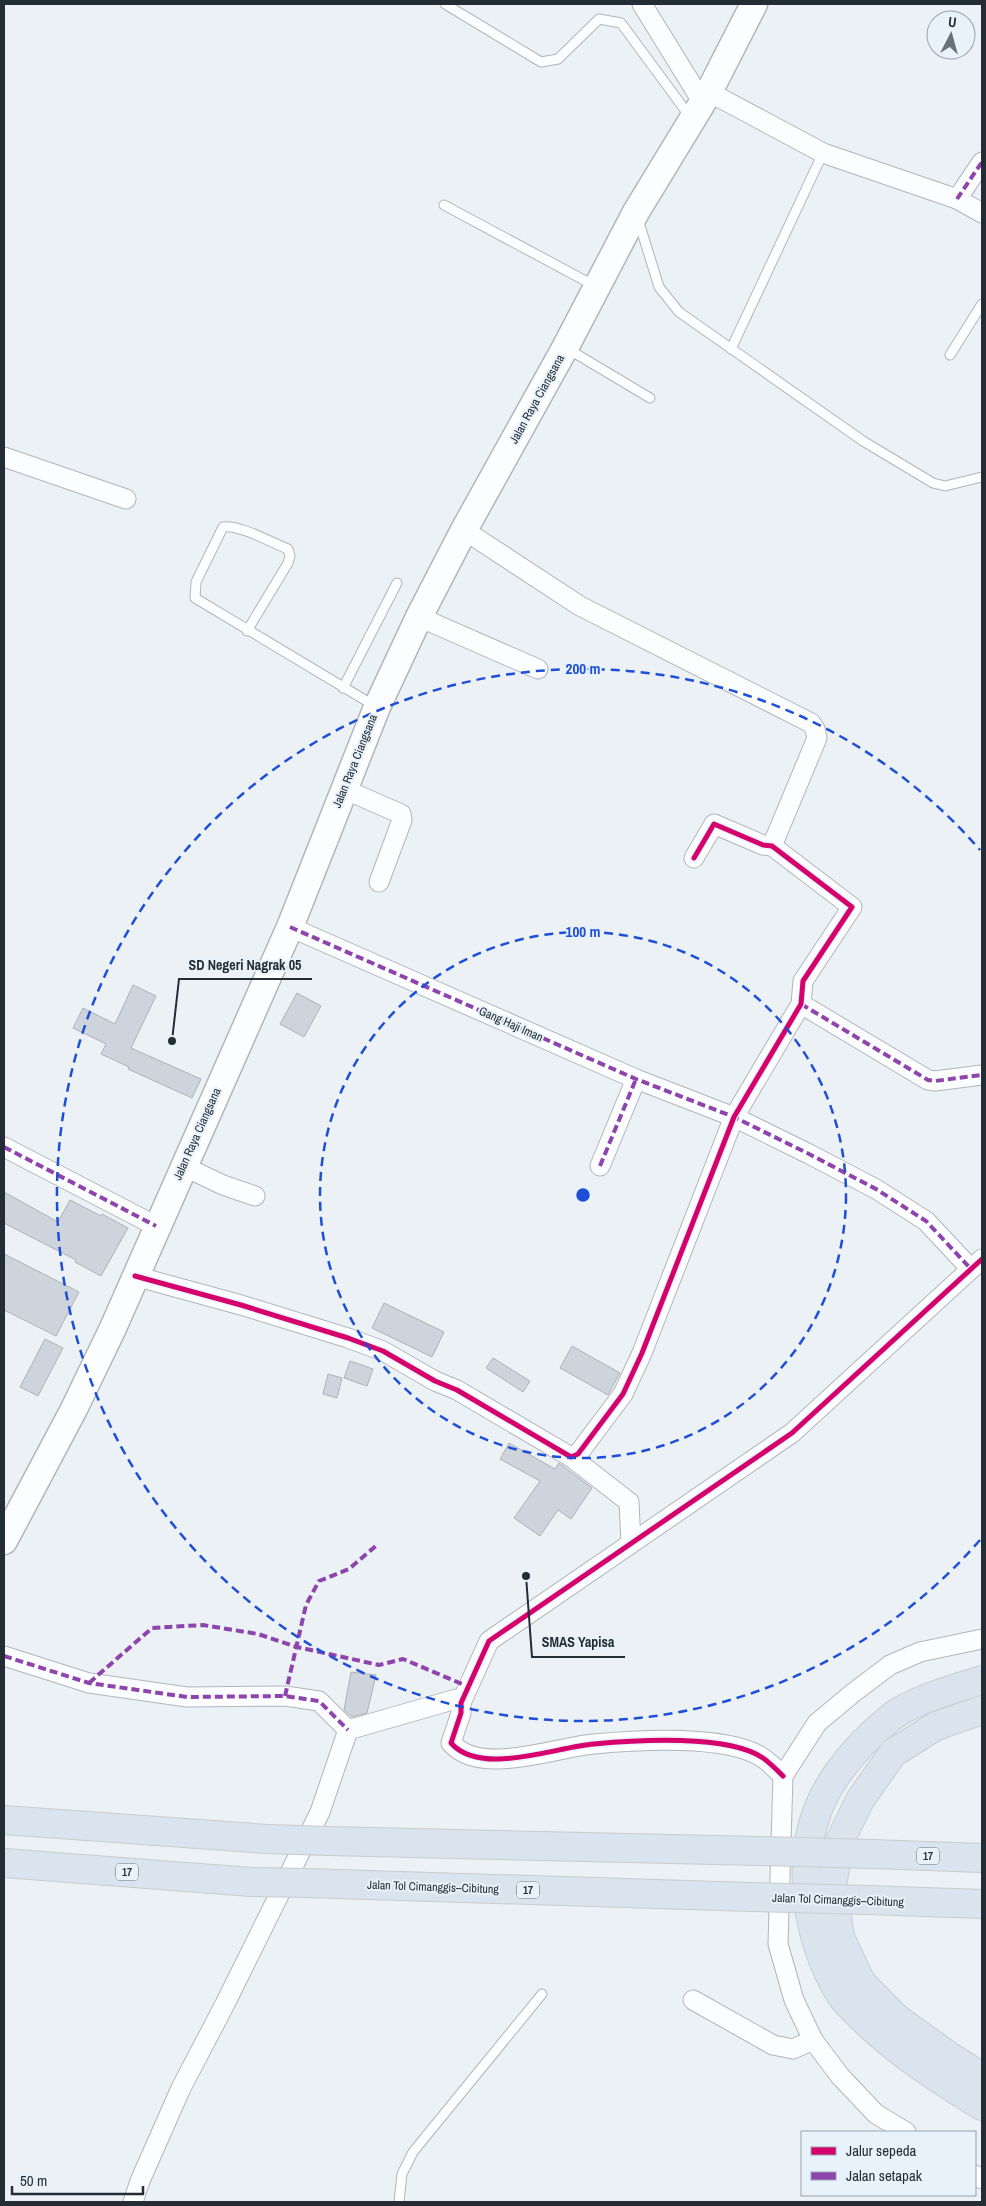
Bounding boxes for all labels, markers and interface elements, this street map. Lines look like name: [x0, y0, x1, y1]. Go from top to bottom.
north arrow: [926, 10, 976, 60]
text: U: [947, 13, 957, 31]
street label: Jalan Raya Ciangsana: [506, 351, 568, 446]
text: 200 m: [566, 658, 600, 679]
street label: Jalan Raya Ciangsana: [329, 711, 381, 810]
text: 100 m: [566, 921, 600, 942]
callout: SD Negeri Nagrak 05: [179, 950, 312, 979]
text: SD Negeri Nagrak 05: [189, 956, 302, 974]
street label: Gang Haji Iman: [476, 1003, 546, 1045]
street label: Jalan Raya Ciangsana: [169, 1085, 225, 1183]
centre of rings: [574, 1186, 592, 1204]
callout: SMAS Yapisa: [532, 1628, 625, 1657]
text: SMAS Yapisa: [542, 1633, 615, 1651]
road number: 17: [917, 1848, 939, 1864]
road number: 17: [116, 1864, 138, 1880]
street label: Jalan Tol Cimanggis–Cibitung: [367, 1877, 500, 1897]
road number: 17: [517, 1882, 539, 1898]
street label: Jalan Tol Cimanggis–Cibitung: [772, 1890, 905, 1910]
legend: [801, 2131, 976, 2196]
text: Jalur sepeda: [846, 2140, 917, 2161]
scale bar: [12, 2164, 144, 2196]
text: Jalan setapak: [846, 2165, 923, 2186]
text: 50 m: [20, 2170, 47, 2191]

